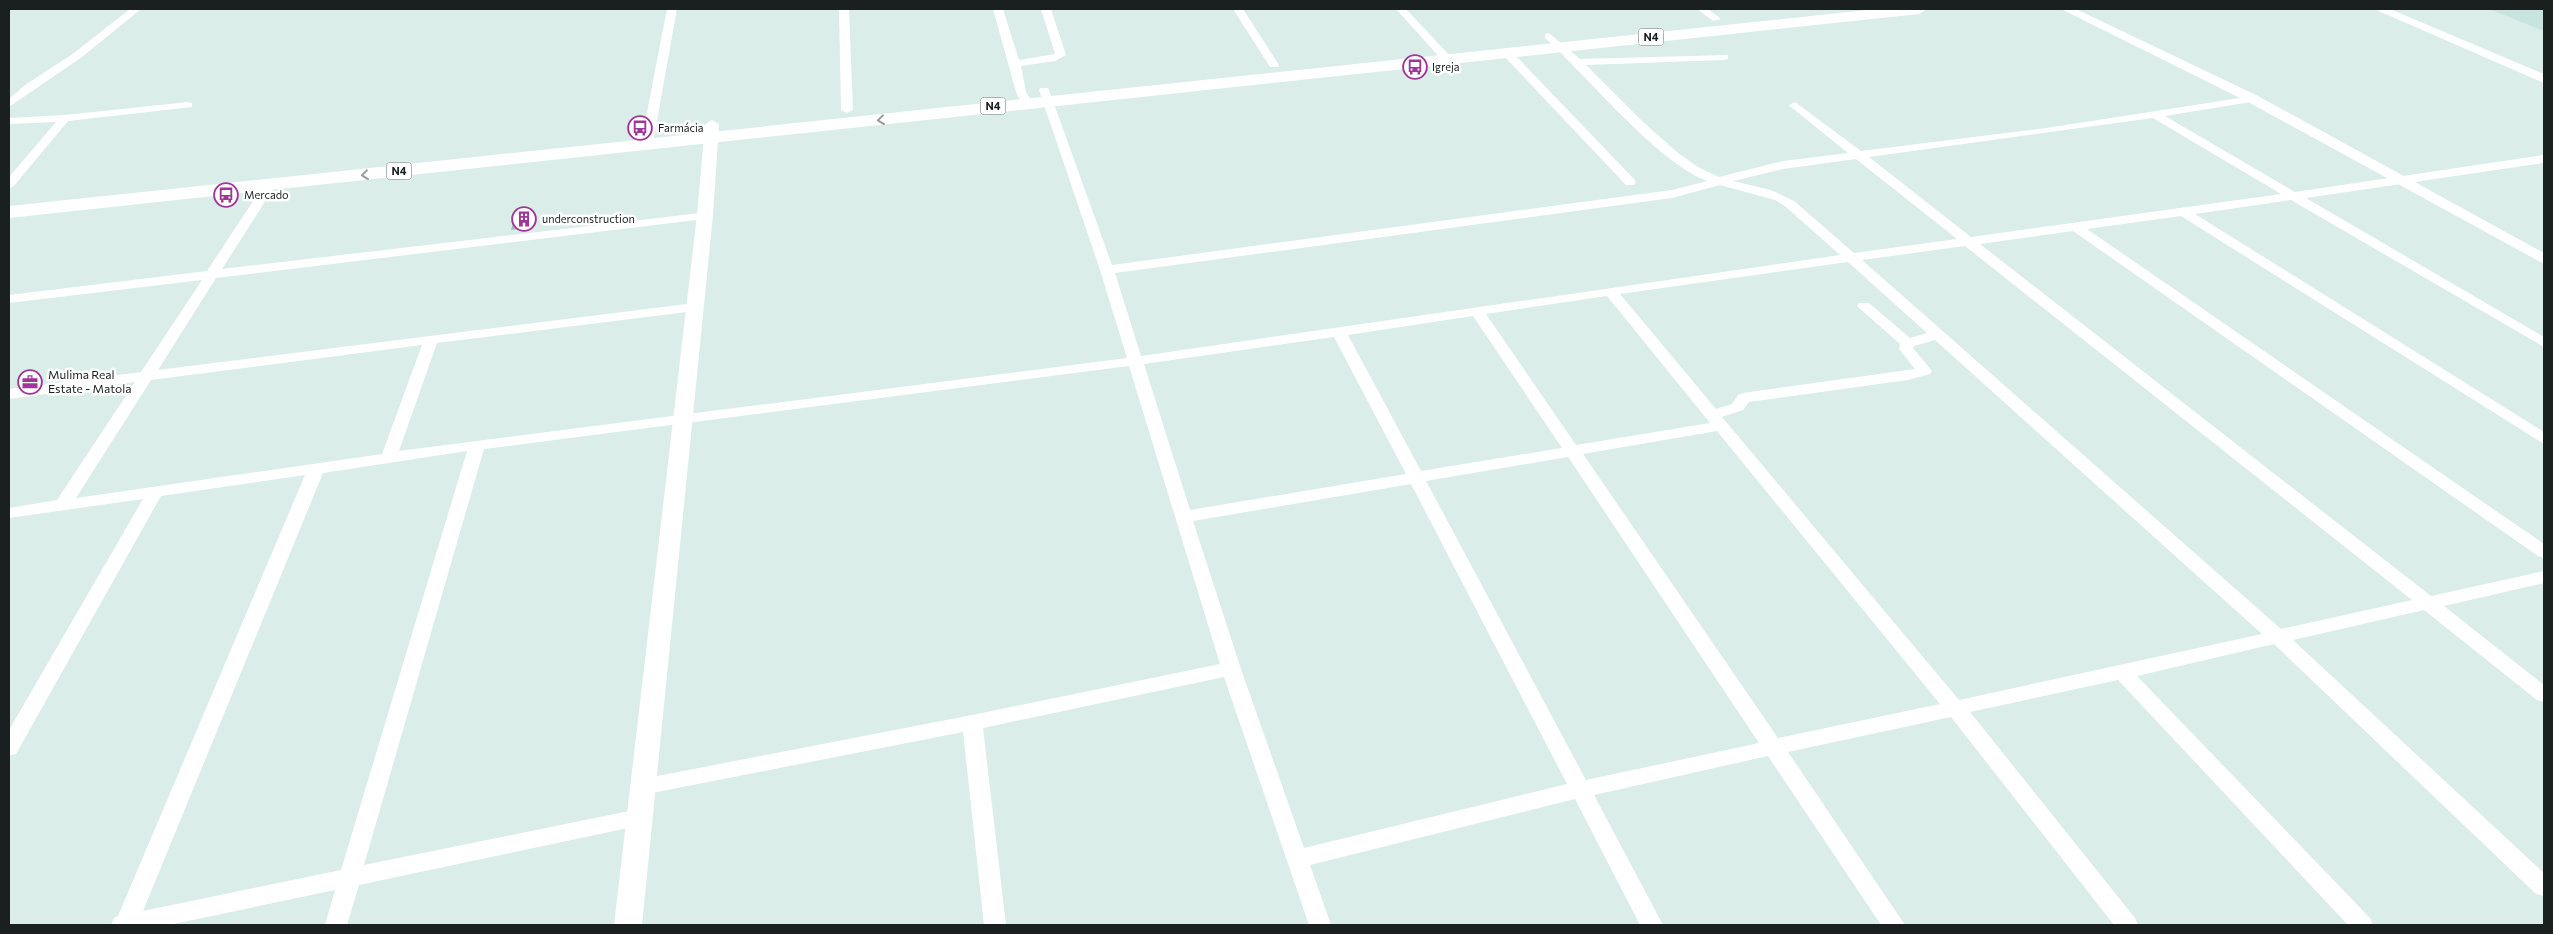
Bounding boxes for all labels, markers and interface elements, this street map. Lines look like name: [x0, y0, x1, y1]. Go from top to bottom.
road number: N4: [1638, 28, 1664, 46]
bus stop icon: Igreja: [1402, 54, 1428, 80]
place label: Igreja: [1432, 60, 1460, 73]
road number: N4: [980, 98, 1006, 114]
one-way arrow: [877, 114, 885, 125]
bus stop icon: Farmácia: [627, 115, 653, 141]
place label: Farmácia: [658, 121, 704, 134]
road number: N4: [386, 162, 412, 180]
one-way arrow: [361, 169, 369, 180]
bus stop icon: Mercado: [213, 182, 239, 208]
place label: Mercado: [244, 188, 289, 201]
building icon: underconstruction: [511, 206, 537, 232]
place label: underconstruction: [542, 212, 635, 225]
place label: Mulima Real Estate - Matola: [48, 367, 132, 395]
office icon: Mulima Real Estate - Matola: [17, 369, 43, 395]

